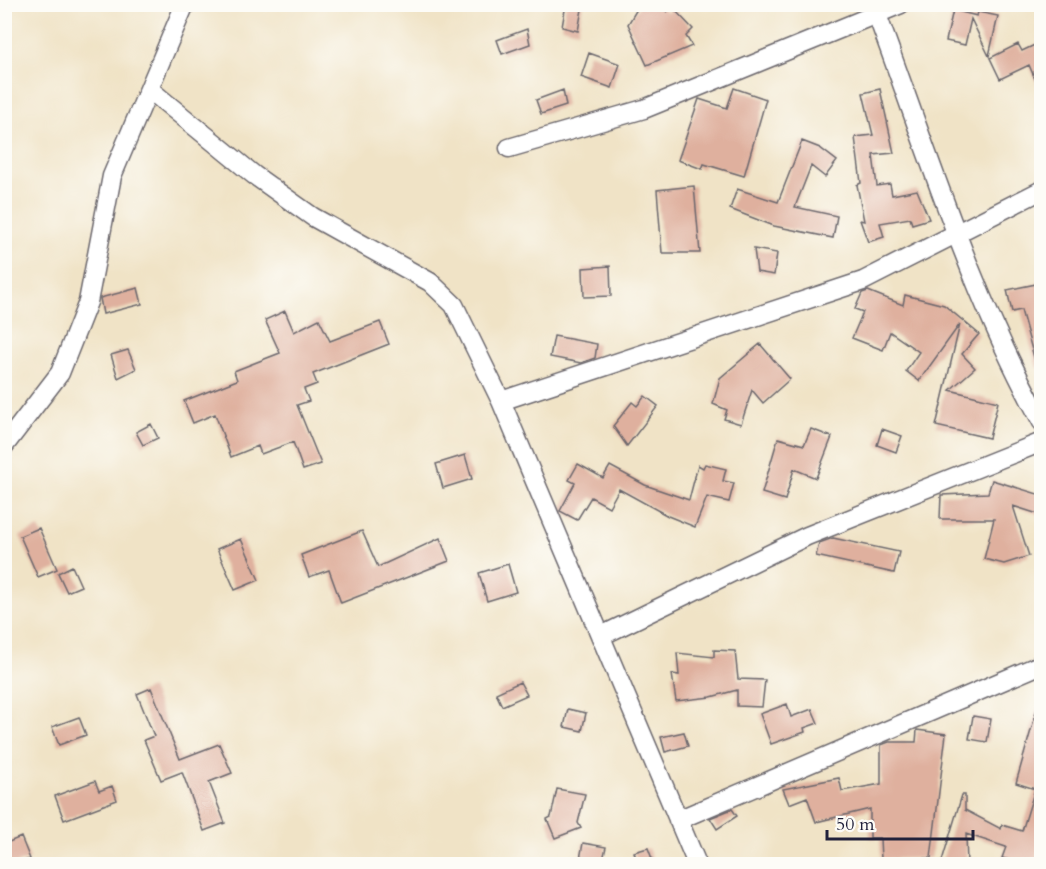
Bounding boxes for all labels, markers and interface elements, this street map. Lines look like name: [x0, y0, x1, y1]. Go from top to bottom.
scale bar: [827, 803, 972, 841]
text: 50 m: [836, 812, 875, 837]

